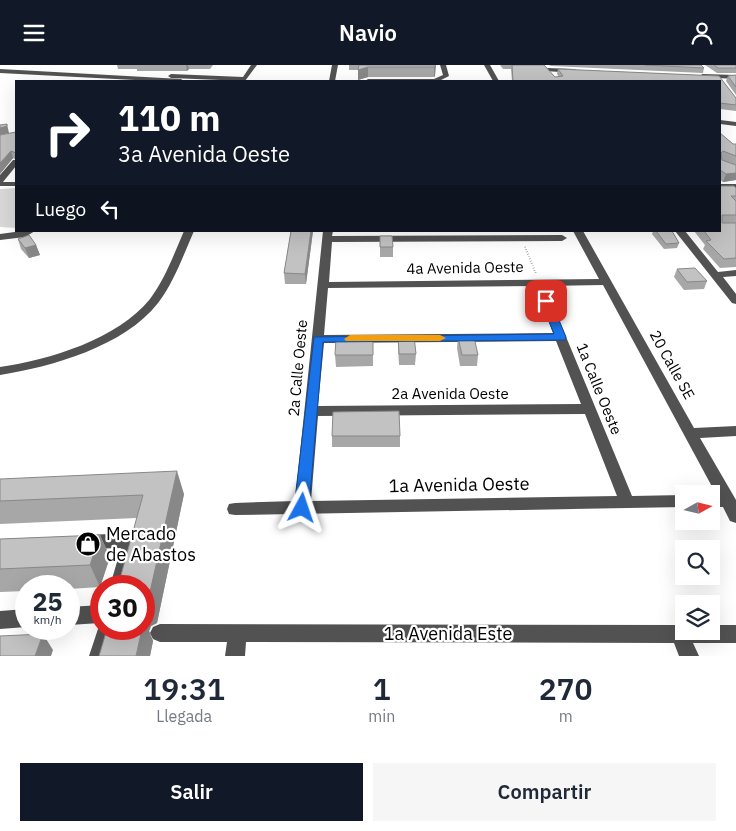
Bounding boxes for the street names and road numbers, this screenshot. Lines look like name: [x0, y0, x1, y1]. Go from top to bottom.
street label: 4a Avenida Oeste: [406, 257, 524, 278]
street label: 2a Calle Oeste: [284, 319, 311, 417]
street label: 20 Calle SE: [646, 327, 699, 403]
street label: 1a Calle Oeste: [572, 340, 626, 437]
street label: 2a Avenida Oeste: [391, 384, 509, 403]
street label: 1a Avenida Oeste: [388, 472, 530, 497]
street label: 1a Avenida Este: [384, 622, 512, 645]

